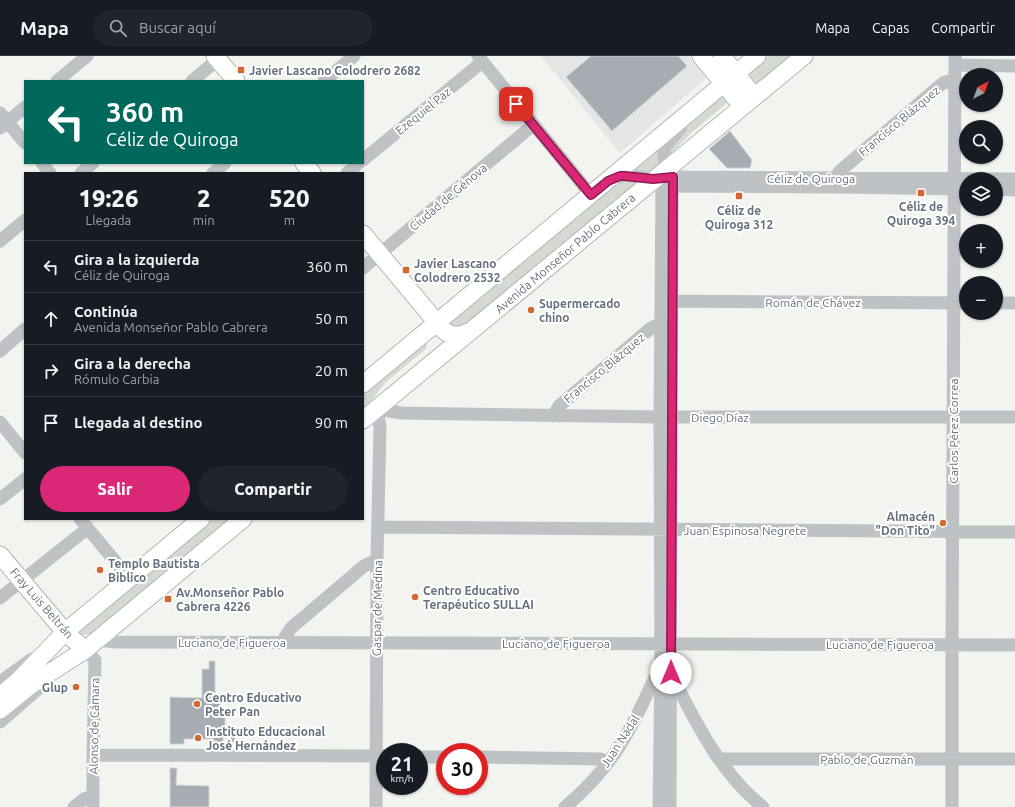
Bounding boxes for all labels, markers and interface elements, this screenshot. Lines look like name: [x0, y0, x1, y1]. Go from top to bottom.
search box: [93, 10, 373, 46]
text: Mapa: [20, 17, 69, 39]
icon: search: [107, 17, 129, 39]
text: Buscar aquí: [139, 19, 216, 36]
text: Mapa: [815, 20, 850, 36]
text: Capas: [872, 20, 909, 36]
text: Compartir: [931, 20, 995, 36]
place label: Javier Lascano Colodrero 2682: [249, 64, 421, 77]
marker: Javier Lascano Colodrero 2682: [236, 65, 246, 75]
north arrow: [959, 68, 1003, 112]
map controls: [959, 68, 1003, 320]
street label: Francisco Blázquez: [856, 83, 942, 158]
street label: Ezequiel Paz: [393, 85, 453, 137]
pin: [499, 87, 533, 121]
icon: arrive: [505, 93, 527, 115]
icon: left: [40, 96, 92, 148]
text: 360 m: [106, 96, 184, 127]
button: search: [959, 120, 1003, 164]
text: Céliz de Quiroga: [106, 129, 239, 149]
street label: Ciudad de Génova: [407, 161, 489, 233]
street label: Céliz de Quiroga: [767, 172, 855, 185]
button: layers: [959, 172, 1003, 216]
text: 19:26: [78, 185, 138, 212]
text: 2: [197, 185, 210, 212]
text: 520: [269, 185, 310, 212]
marker: Céliz de Quiroga 394: [916, 188, 926, 198]
street label: Avenida Monseñor Pablo Cabrera: [492, 191, 638, 315]
marker: Céliz de Quiroga 312: [734, 191, 744, 201]
place label: Céliz de Quiroga 394: [887, 200, 956, 227]
place label: Céliz de Quiroga 312: [705, 204, 774, 231]
text: Llegada: [86, 213, 131, 227]
text: min: [193, 213, 215, 227]
text: m: [284, 213, 295, 227]
button: +: [959, 224, 1003, 268]
text: Gira a la izquierda: [74, 251, 200, 268]
icon: left: [40, 256, 62, 278]
place label: Javier Lascano Colodrero 2532: [414, 257, 501, 284]
text: 360 m: [306, 258, 348, 275]
marker: Javier Lascano Colodrero 2532: [401, 265, 411, 275]
text: Céliz de Quiroga: [74, 268, 170, 282]
button: −: [959, 276, 1003, 320]
street label: Román de Chávez: [765, 296, 861, 309]
place label: Supermercado chino: [539, 297, 621, 324]
text: Continúa: [74, 303, 138, 320]
marker: Supermercado chino: [526, 305, 536, 315]
icon: ahead: [40, 308, 62, 330]
text: 50 m: [315, 310, 348, 327]
text: Avenida Monseñor Pablo Cabrera: [74, 320, 268, 334]
street label: Francisco Blázquez: [561, 330, 647, 405]
text: Gira a la derecha: [74, 355, 191, 372]
icon: right: [40, 360, 62, 382]
text: 20 m: [315, 362, 348, 379]
text: Rómulo Carbia: [74, 372, 159, 386]
street label: Carlos Pérez Correa: [947, 378, 960, 484]
street label: Diego Díaz: [691, 411, 749, 424]
icon: arrive: [40, 412, 62, 434]
text: Llegada al destino: [74, 414, 203, 431]
text: 90 m: [315, 414, 348, 431]
button: Salir: [40, 466, 190, 512]
button: Compartir: [198, 466, 348, 512]
place label: Almacén "Don Tito": [876, 510, 935, 537]
marker: Almacén "Don Tito": [938, 518, 948, 528]
street label: Juan Espinosa Negrete: [684, 524, 806, 537]
place label: Templo Bautista Biblico: [108, 557, 200, 584]
street label: Gaspar de Medina: [370, 560, 384, 656]
street label: Fray Luis Beltrán: [8, 565, 76, 641]
marker: Templo Bautista Biblico: [95, 565, 105, 575]
place label: Centro Educativo Terapéutico SULLAI: [423, 584, 534, 611]
place label: Av.Monseñor Pablo Cabrera 4226: [176, 586, 284, 613]
marker: Centro Educativo Terapéutico SULLAI: [410, 592, 420, 602]
marker: Av.Monseñor Pablo Cabrera 4226: [163, 594, 173, 604]
street label: Luciano de Figueroa: [178, 636, 286, 649]
street label: Luciano de Figueroa: [502, 637, 610, 650]
street label: Luciano de Figueroa: [826, 638, 934, 651]
position arrow: [650, 652, 692, 694]
street label: Alonso de Cámara: [87, 677, 101, 775]
place label: Glup: [42, 681, 68, 694]
marker: Glup: [71, 682, 81, 692]
place label: Centro Educativo Peter Pan: [205, 691, 302, 718]
marker: Centro Educativo Peter Pan: [192, 699, 202, 709]
street label: Juan Nadal: [598, 712, 642, 770]
place label: Instituto Educacional José Hernández: [206, 725, 325, 752]
marker: Instituto Educacional José Hernández: [193, 733, 203, 743]
speed limit sign: 30: [436, 743, 488, 795]
text: 21: [391, 752, 413, 775]
street label: Pablo de Guzmán: [820, 753, 914, 766]
text: km/h: [390, 773, 414, 784]

